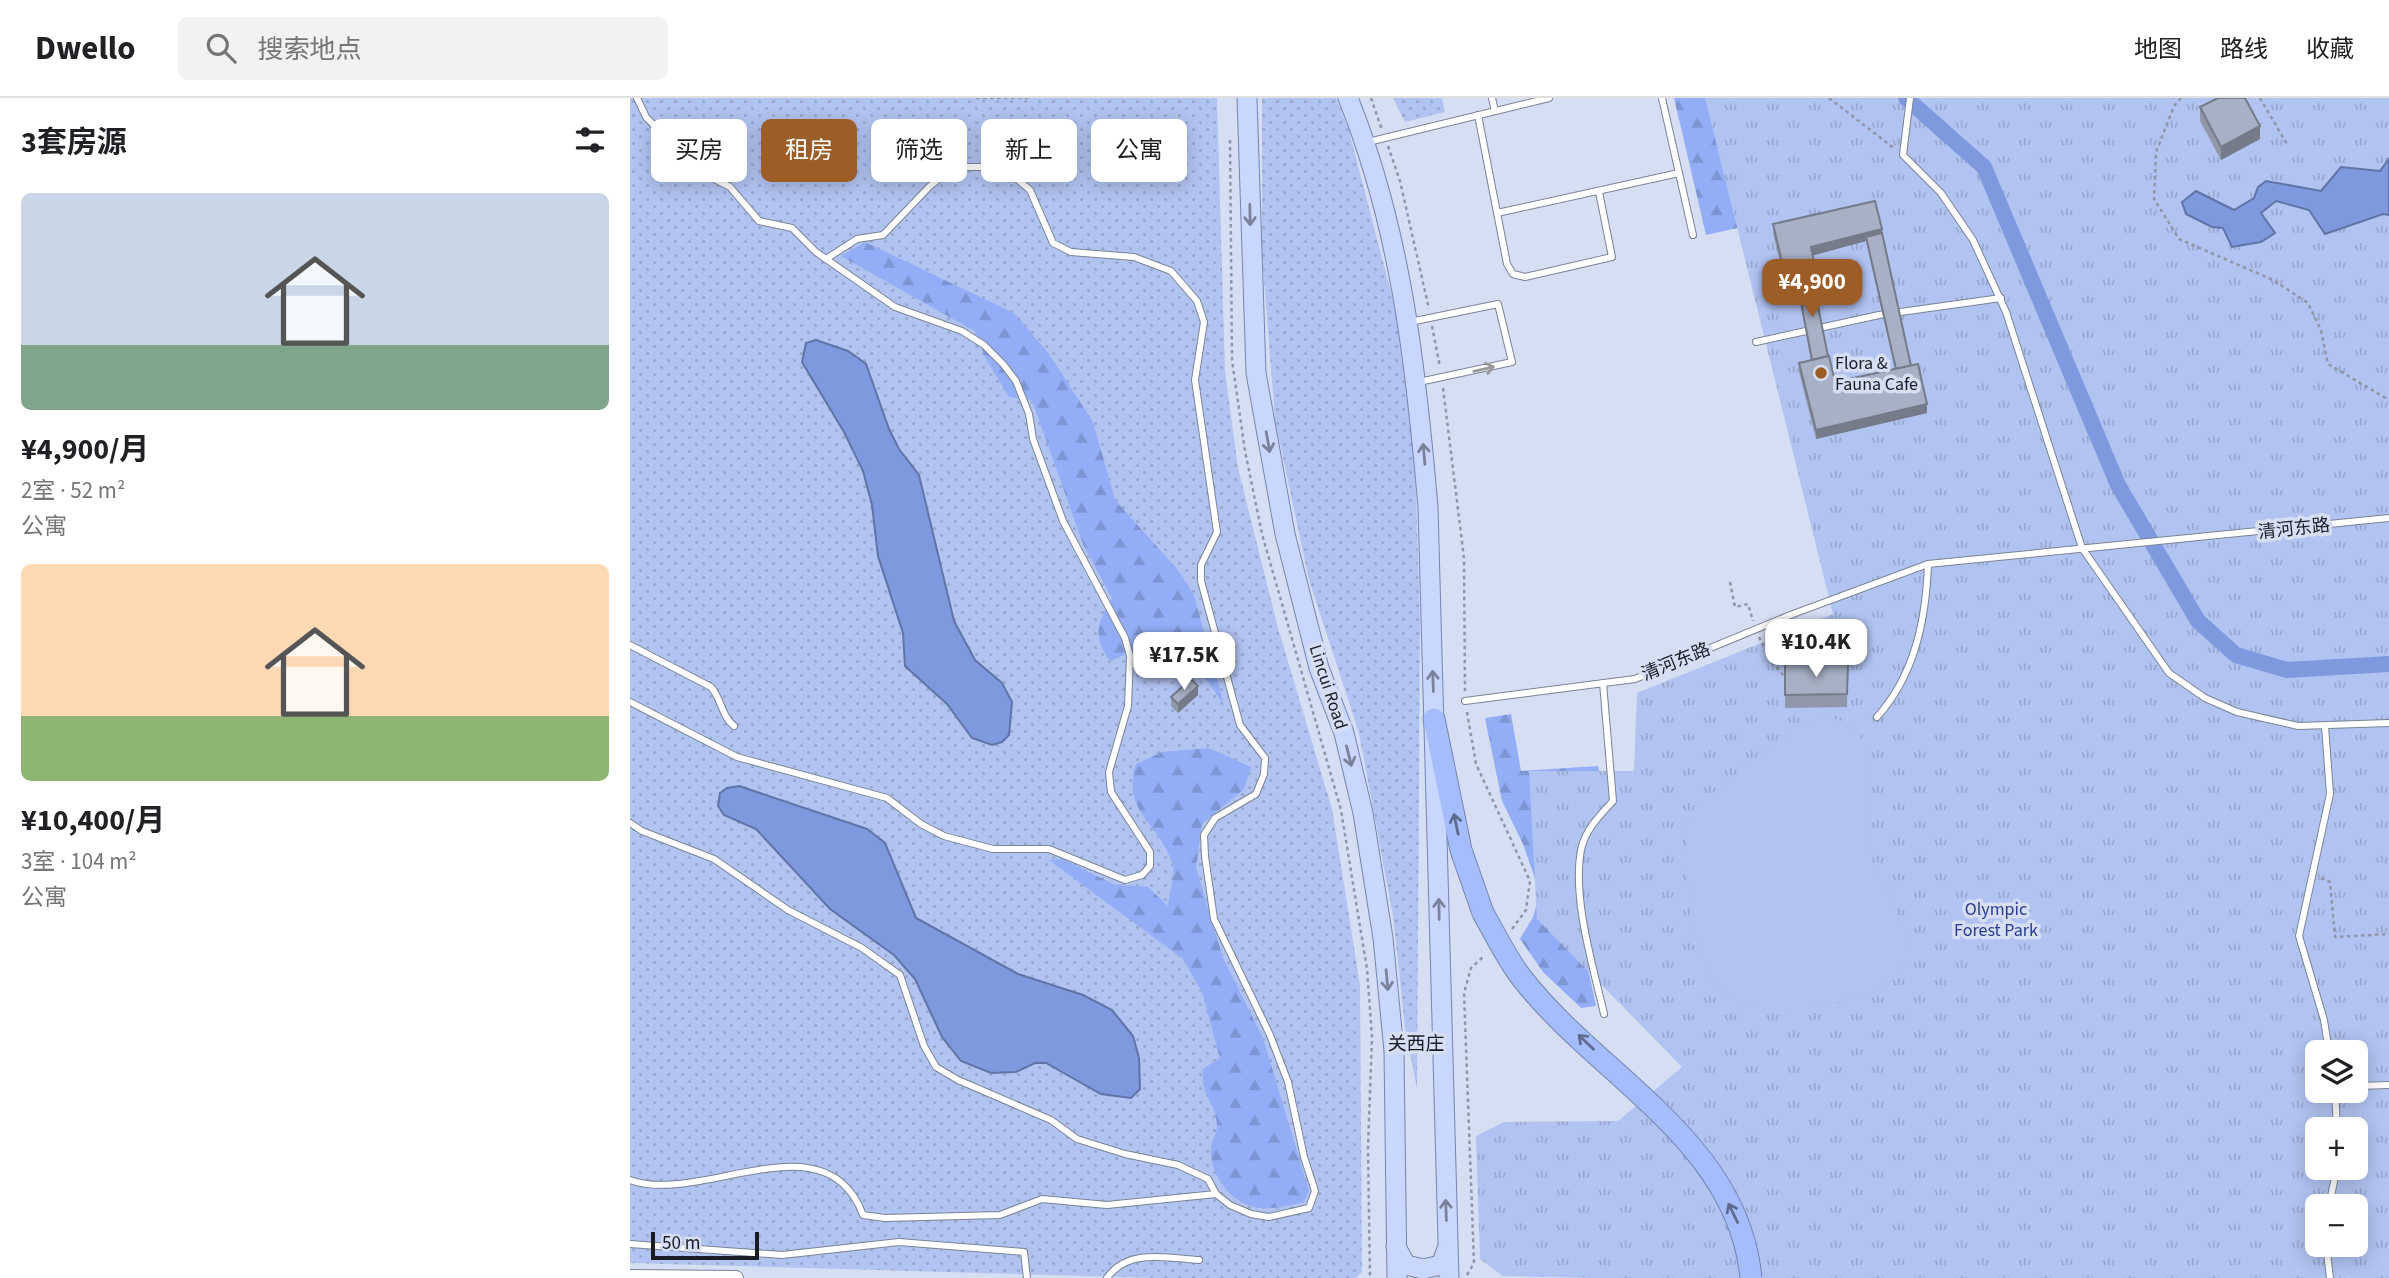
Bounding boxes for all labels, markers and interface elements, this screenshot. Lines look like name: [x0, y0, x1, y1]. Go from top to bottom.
search box: [178, 17, 668, 80]
text: Dwello: [35, 25, 136, 72]
icon: search: [202, 29, 240, 67]
text: 搜索地点: [258, 31, 362, 68]
text: 地图: [2134, 32, 2182, 67]
text: 路线: [2220, 32, 2268, 67]
text: 收藏: [2306, 32, 2354, 67]
chip: 买房: [651, 119, 747, 182]
chip: 租房: [761, 119, 857, 182]
chip: 筛选: [871, 119, 967, 182]
chip: 新上: [981, 119, 1077, 182]
chip: 公寓: [1091, 119, 1187, 182]
text: 3套房源: [21, 121, 127, 164]
icon: filters: [571, 121, 609, 159]
one-way arrow: [1243, 203, 1257, 226]
icon: home: [252, 238, 378, 364]
pin: ¥4,900: [1755, 260, 1869, 319]
text: ¥4,900: [1778, 265, 1846, 298]
place label: Flora & Fauna Cafe: [1835, 351, 1918, 397]
one-way arrow: [1472, 361, 1495, 375]
marker: Flora & Fauna Cafe: [1813, 365, 1829, 381]
text: ¥4,900/月: [21, 428, 149, 471]
one-way arrow: [1262, 430, 1275, 452]
one-way arrow: [1417, 443, 1430, 466]
text: 2室 · 52 m²: [21, 474, 125, 507]
text: 公寓: [21, 510, 67, 543]
street label: 清河东路: [2257, 513, 2331, 545]
icon: home: [252, 609, 378, 735]
pin: ¥10.4K: [1759, 620, 1873, 679]
text: ¥10.4K: [1781, 625, 1851, 658]
pin: ¥17.5K: [1127, 632, 1241, 692]
street label: 清河东路: [1638, 637, 1714, 687]
text: ¥17.5K: [1149, 638, 1219, 671]
street label: Lincui Road: [1303, 641, 1353, 733]
one-way arrow: [1426, 670, 1439, 693]
one-way arrow: [1343, 744, 1356, 767]
text: ¥10,400/月: [21, 799, 165, 842]
one-way arrow: [1448, 813, 1462, 836]
text: 3室 · 104 m²: [21, 845, 137, 878]
text: 公寓: [21, 881, 67, 914]
park label: Olympic Forest Park: [1954, 897, 2038, 943]
one-way arrow: [1432, 898, 1445, 921]
one-way arrow: [1381, 968, 1394, 991]
district label: 关西庄: [1387, 1031, 1445, 1058]
one-way arrow: [1578, 1034, 1595, 1051]
map controls: [2305, 1040, 2368, 1257]
button: layers: [2305, 1040, 2368, 1103]
button: +: [2305, 1117, 2368, 1180]
button: −: [2305, 1194, 2368, 1257]
one-way arrow: [1440, 1199, 1453, 1222]
one-way arrow: [1726, 1203, 1739, 1224]
scale bar: [651, 1229, 760, 1261]
text: 50 m: [662, 1230, 700, 1257]

